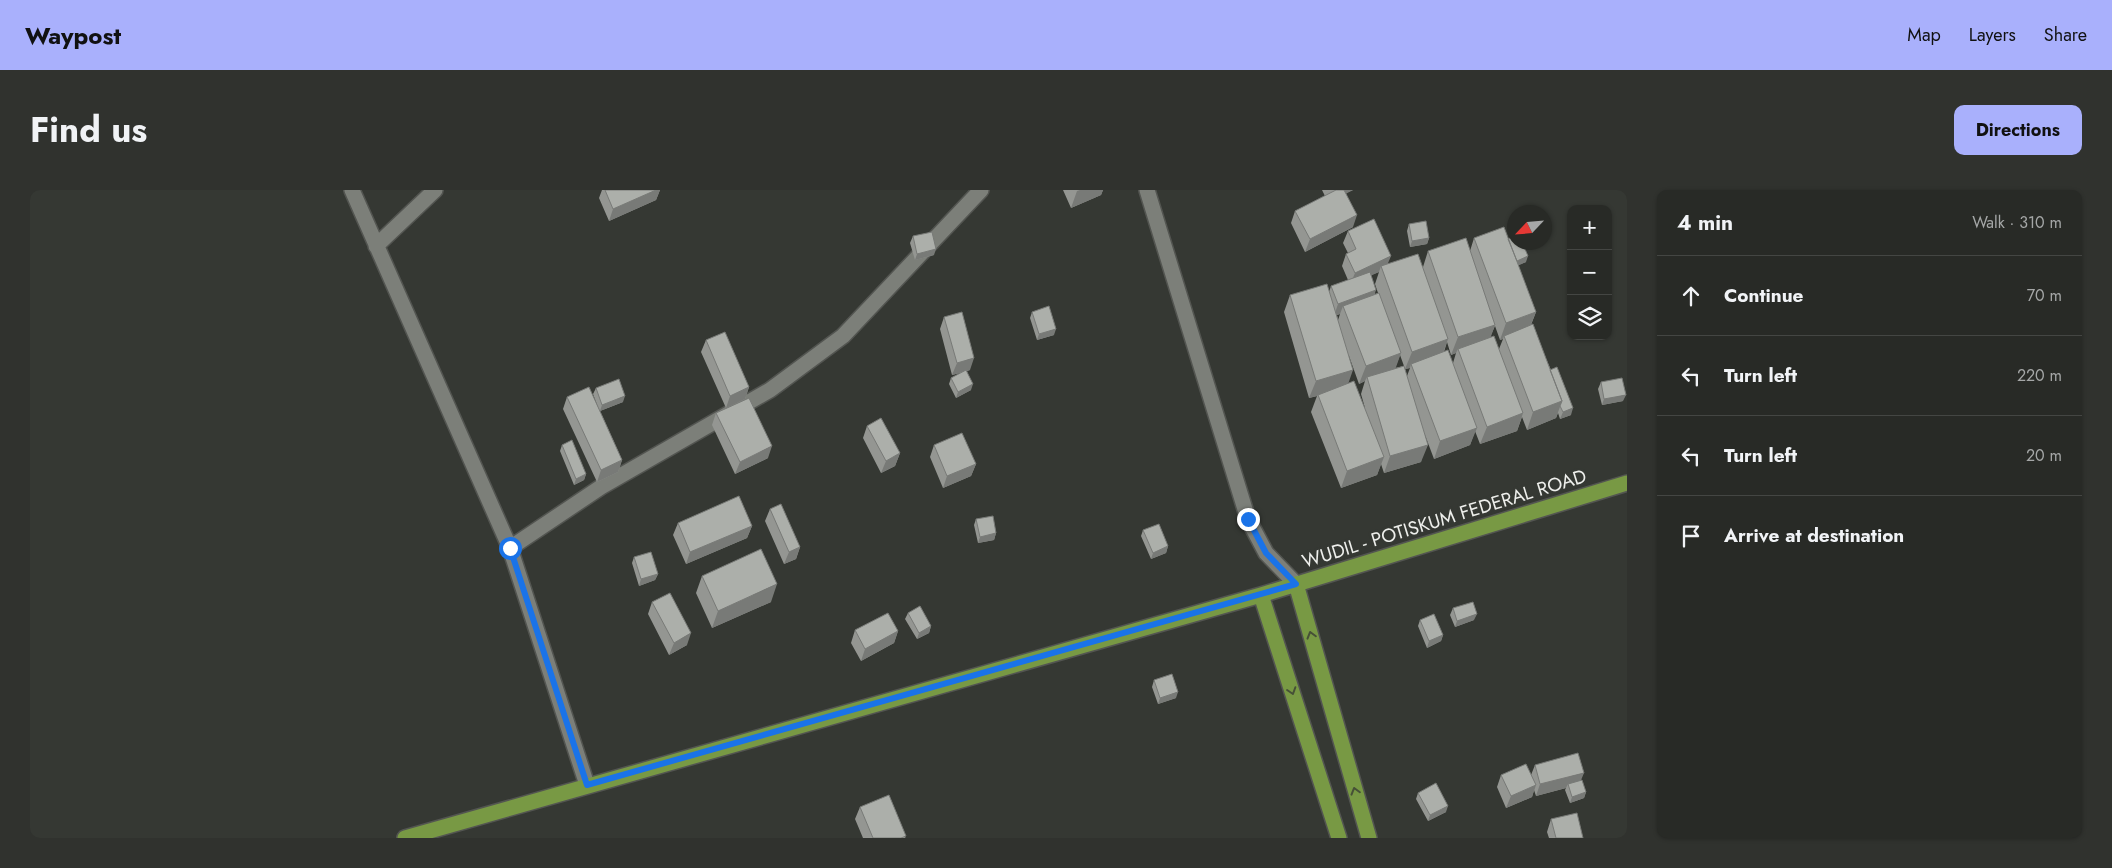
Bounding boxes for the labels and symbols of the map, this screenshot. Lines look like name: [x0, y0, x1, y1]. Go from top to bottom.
north arrow: [1507, 205, 1552, 250]
street label: WUDIL - POTISKUM FEDERAL ROAD: [1299, 462, 1590, 575]
route end: [1237, 508, 1260, 531]
route start: [499, 537, 522, 560]
one-way arrow: [1306, 631, 1316, 639]
one-way arrow: [1286, 686, 1296, 695]
one-way arrow: [1351, 788, 1361, 796]

